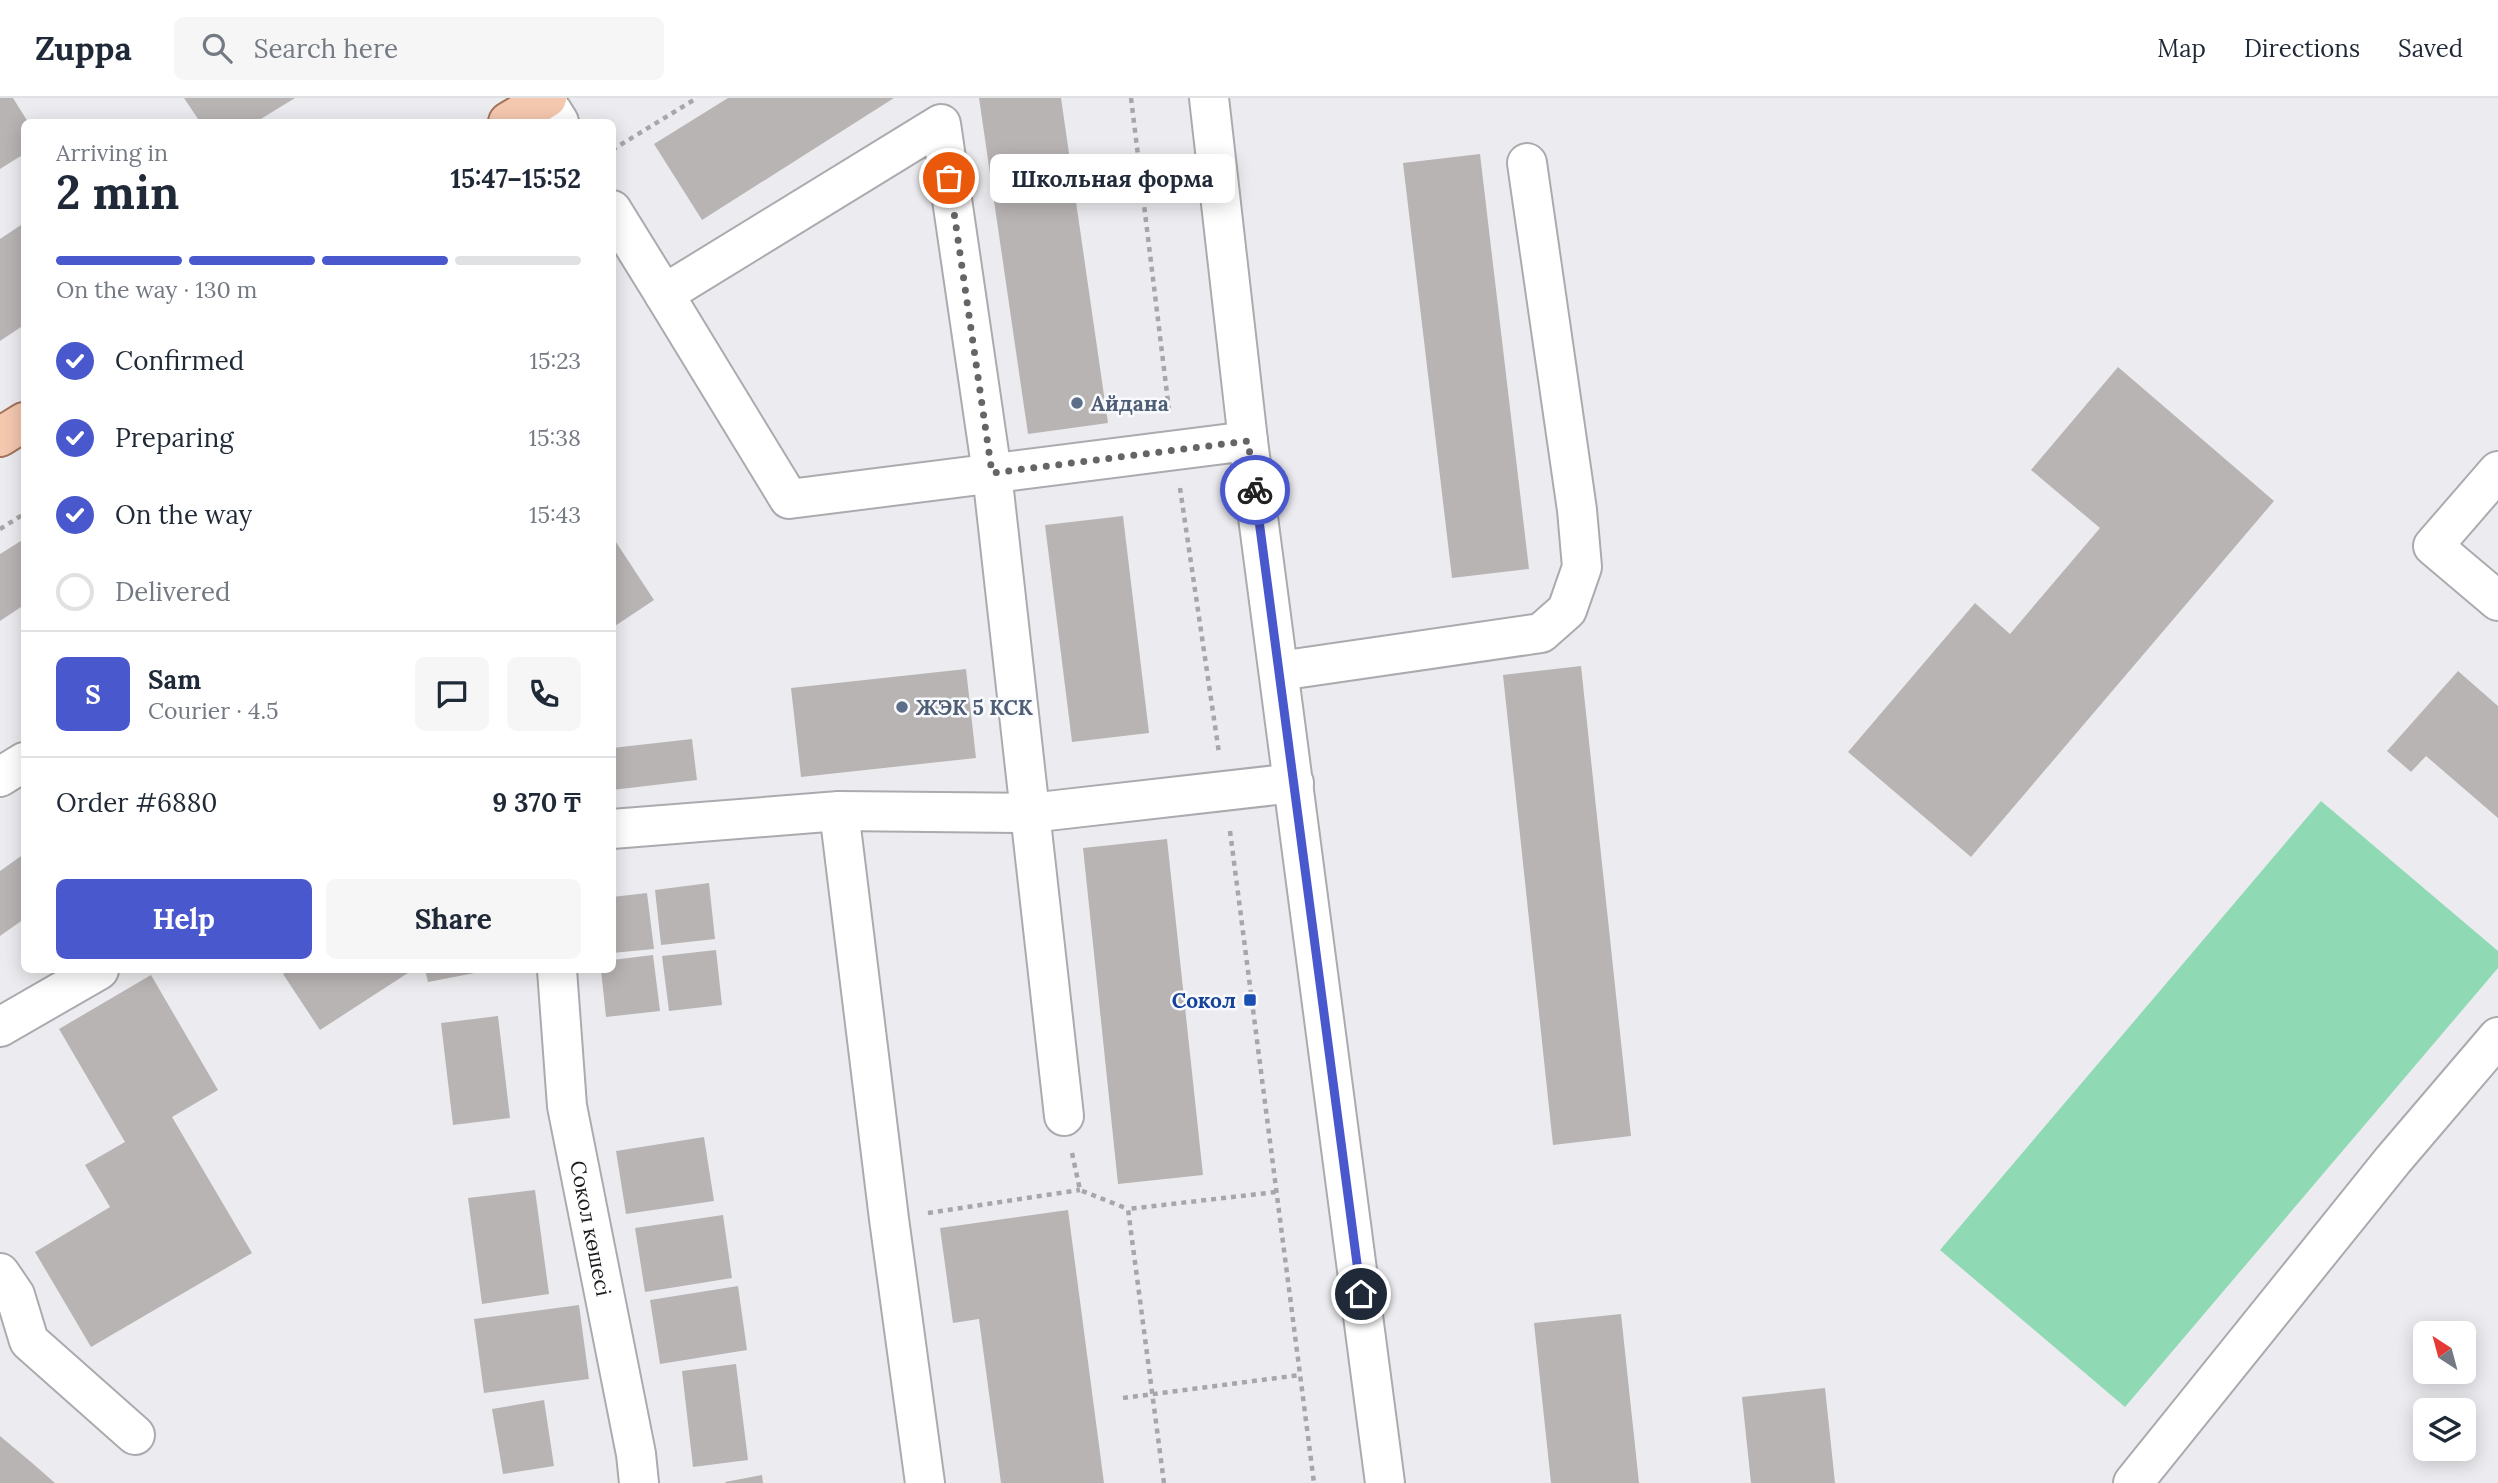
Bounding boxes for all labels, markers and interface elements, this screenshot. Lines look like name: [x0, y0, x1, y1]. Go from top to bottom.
search box: [174, 17, 664, 80]
text: Zuppa: [35, 27, 132, 69]
icon: search: [198, 29, 236, 67]
text: Search here: [254, 32, 398, 65]
text: Map: [2157, 33, 2206, 64]
text: Directions: [2244, 33, 2360, 64]
text: Saved: [2398, 33, 2463, 64]
text: Arriving in: [56, 138, 168, 167]
pin: [919, 148, 979, 208]
callout: Школьная форма: [991, 154, 1236, 202]
icon: bag: [930, 159, 968, 197]
text: 15:47–15:52: [450, 162, 581, 195]
text: 2 min: [56, 163, 179, 222]
text: Школьная форма: [1011, 164, 1214, 193]
text: On the way · 130 m: [56, 275, 257, 304]
icon: check: [56, 342, 94, 380]
text: Confirmed: [115, 344, 244, 377]
text: 15:23: [530, 346, 581, 375]
place label: Айдана: [1091, 390, 1169, 417]
marker: Айдана: [1069, 395, 1085, 411]
icon: check: [56, 419, 94, 457]
text: Preparing: [115, 421, 234, 454]
text: 15:38: [529, 423, 581, 452]
courier: [1220, 455, 1290, 525]
icon: bike: [1236, 471, 1274, 509]
icon: check: [56, 496, 94, 534]
text: On the way: [115, 498, 252, 531]
text: 15:43: [529, 500, 581, 529]
text: Delivered: [115, 575, 231, 608]
button: chat: [415, 657, 489, 731]
button: phone: [507, 657, 581, 731]
text: Sam: [148, 663, 201, 696]
text: S: [85, 678, 101, 711]
place label: ЖЭК 5 КСК: [916, 694, 1033, 721]
text: Courier · 4.5: [148, 696, 279, 725]
marker: ЖЭК 5 КСК: [894, 699, 910, 715]
text: Order #6880: [56, 786, 217, 819]
text: 9 370 ₸: [492, 786, 581, 819]
button: Help: [56, 879, 312, 959]
button: Share: [326, 879, 581, 959]
place label: Сокол: [1172, 987, 1236, 1014]
marker: Сокол: [1242, 992, 1258, 1008]
street label: Сокол көшесі: [565, 1158, 618, 1298]
pin: [1331, 1264, 1391, 1324]
icon: home: [1342, 1275, 1380, 1313]
north arrow: [2413, 1321, 2476, 1384]
map controls: [2413, 1321, 2476, 1461]
button: layers: [2413, 1398, 2476, 1461]

